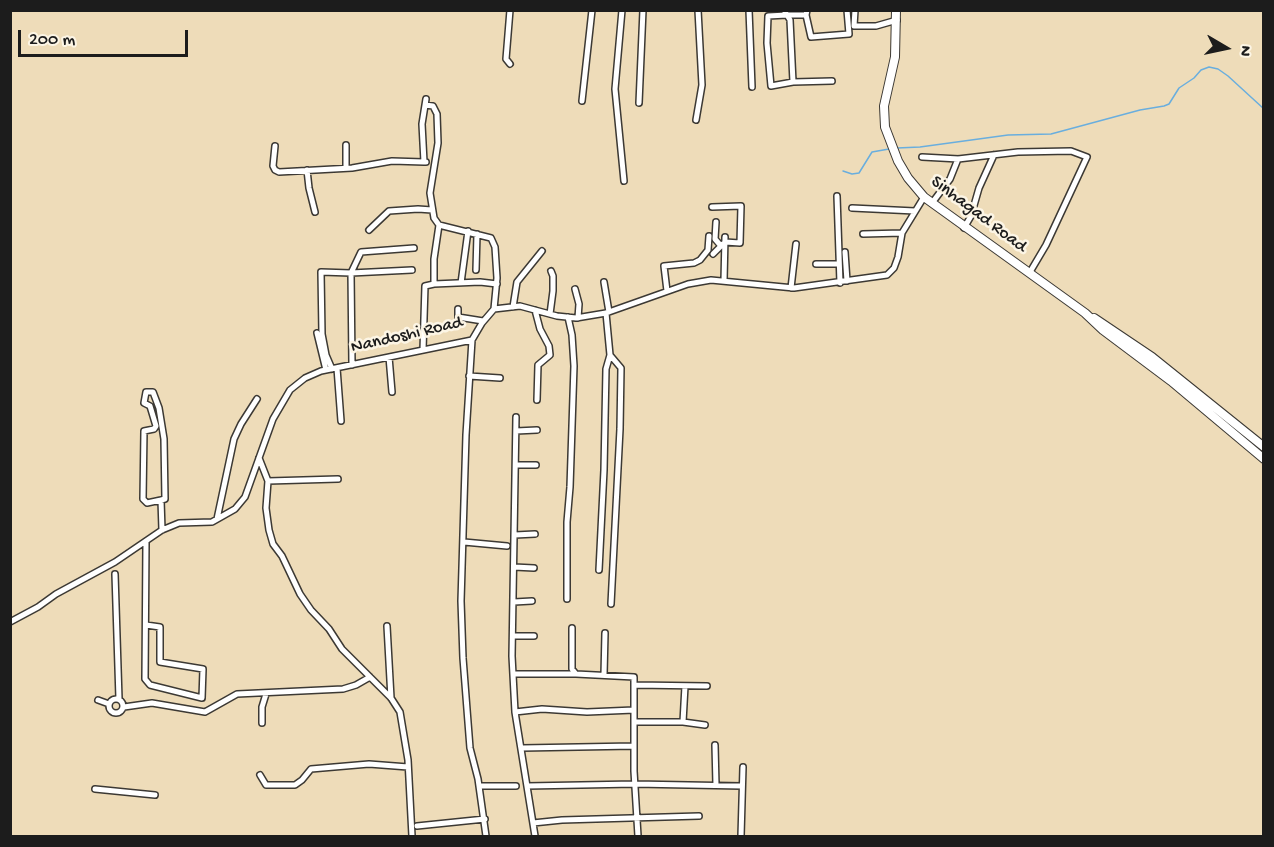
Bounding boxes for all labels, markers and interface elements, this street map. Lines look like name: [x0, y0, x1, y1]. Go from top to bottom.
scale bar: [21, 18, 190, 56]
north arrow: [1196, 18, 1256, 78]
text: 200 m: [29, 30, 75, 51]
text: N: [1234, 44, 1254, 58]
street label: Sinhagad Road: [926, 172, 1030, 258]
street label: Nandoshi Road: [349, 313, 465, 359]

